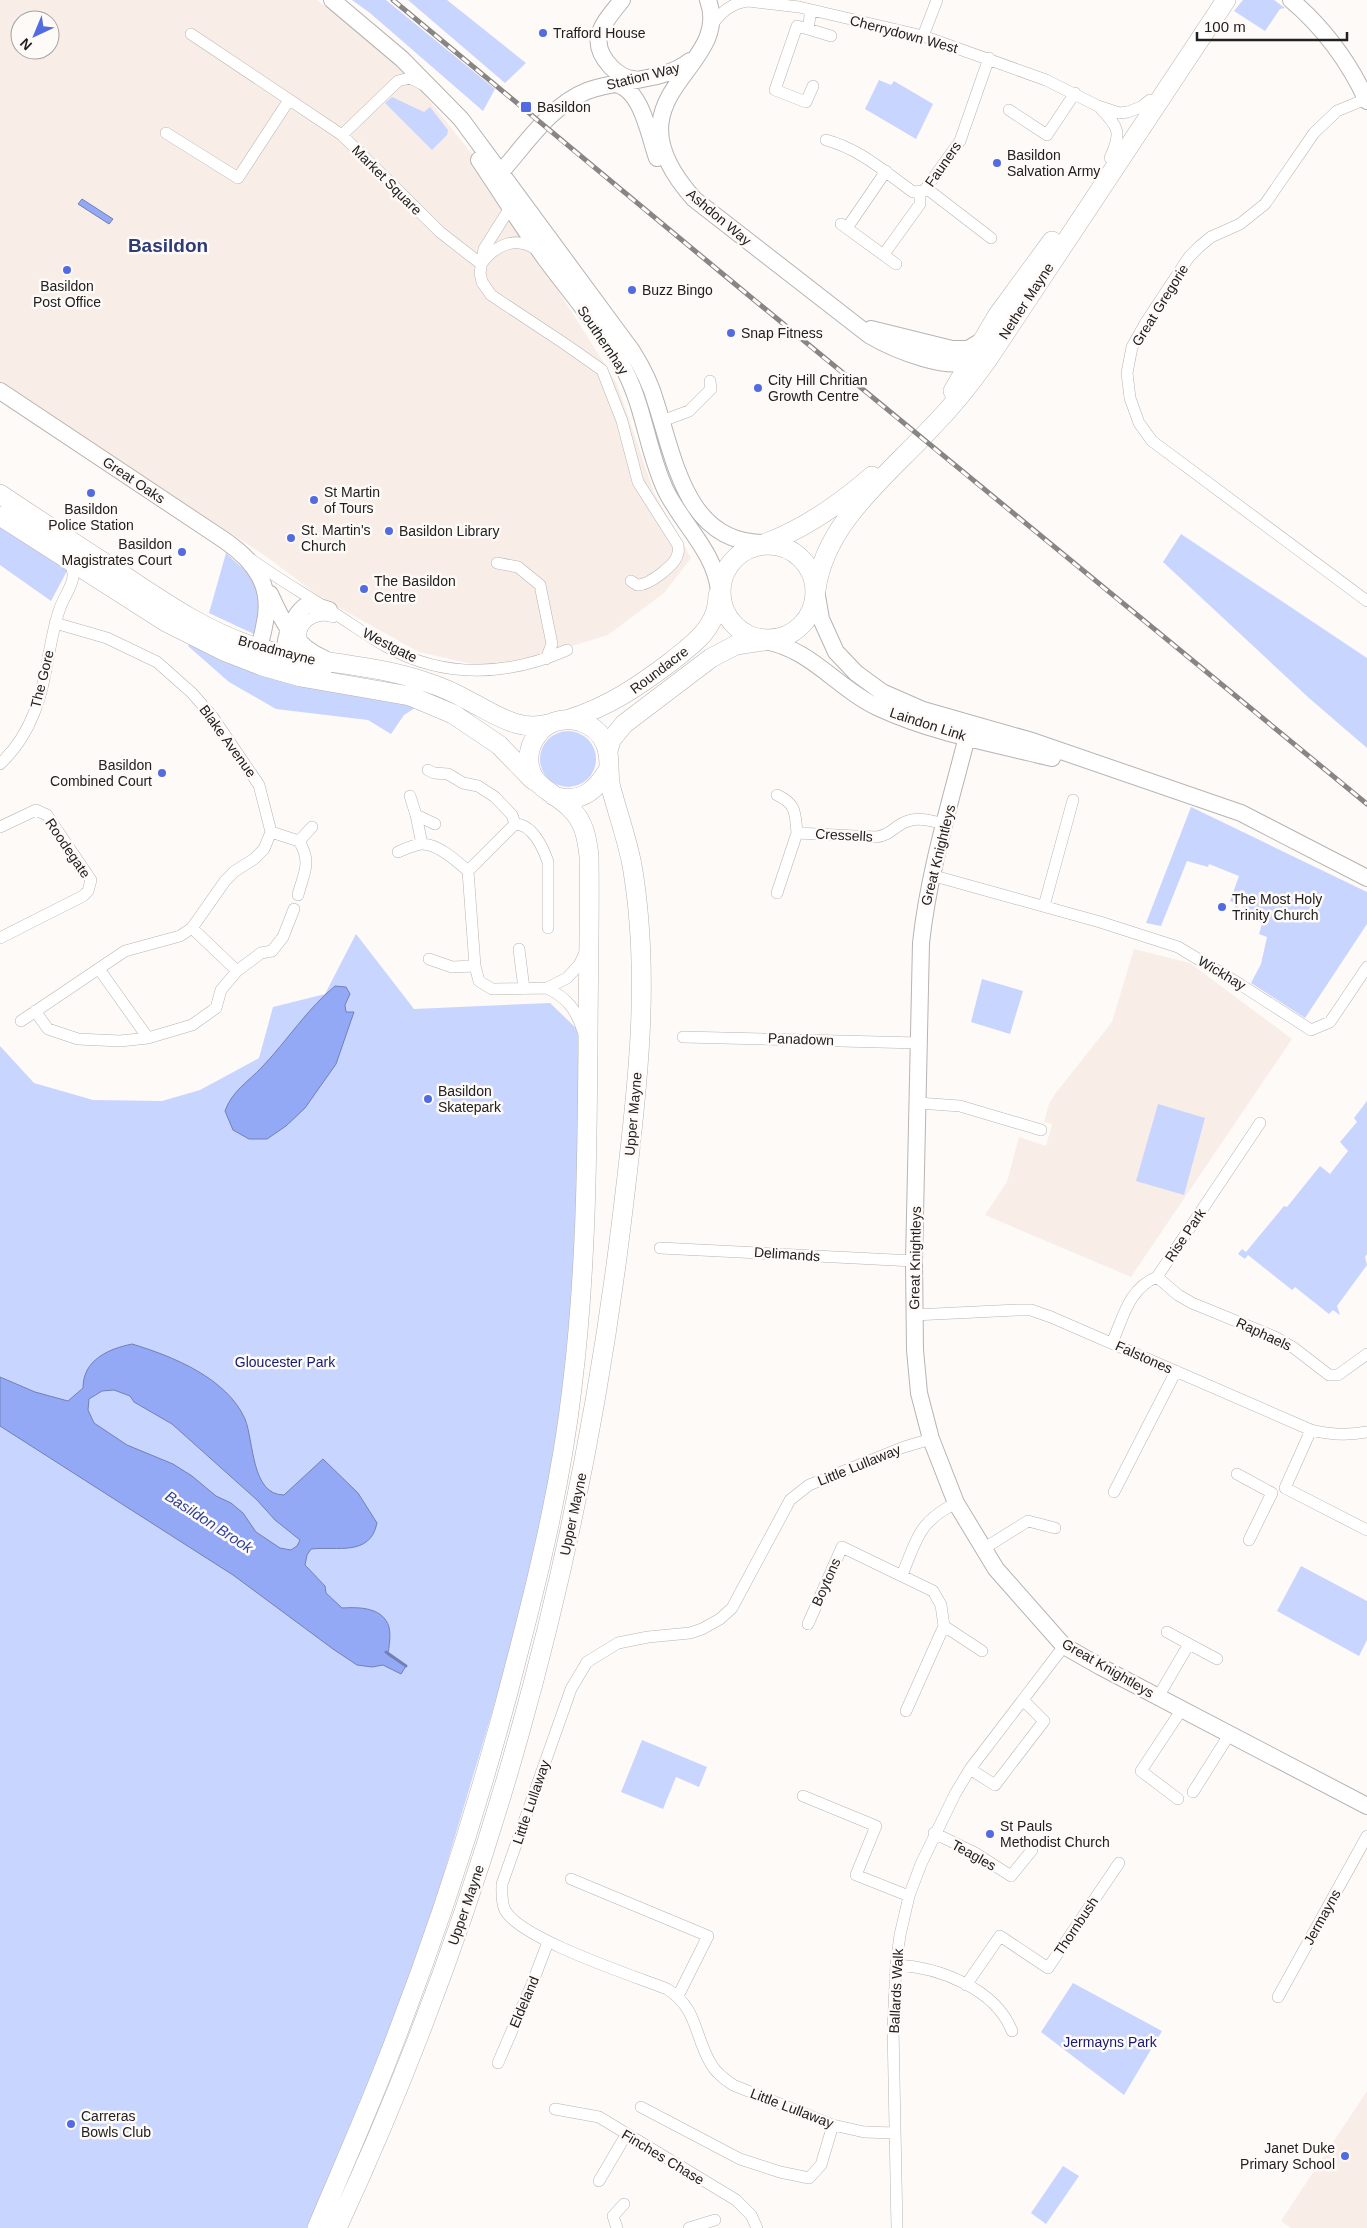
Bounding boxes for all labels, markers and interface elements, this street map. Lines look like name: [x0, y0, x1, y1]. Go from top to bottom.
north arrow: [10, 10, 60, 60]
scale bar: [1197, 10, 1347, 42]
street label: Cherrydown West: [848, 12, 960, 56]
text: 100 m: [1204, 18, 1246, 35]
place label: Trafford House: [553, 25, 646, 41]
marker: Trafford House: [537, 27, 549, 39]
text: N: [17, 35, 35, 54]
street label: Station Way: [605, 59, 681, 93]
place label: Basildon: [537, 99, 591, 115]
marker: Basildon: [519, 100, 533, 114]
street label: Fauners: [922, 138, 964, 190]
street label: Market Square: [349, 142, 425, 218]
place label: Basildon Salvation Army: [1007, 147, 1100, 179]
marker: Basildon Salvation Army: [991, 157, 1003, 169]
street label: Ashdon Way: [684, 186, 754, 248]
district label: Basildon: [128, 235, 208, 256]
street label: Nether Mayne: [995, 260, 1057, 342]
street label: Great Gregorie: [1128, 261, 1192, 349]
marker: Basildon Post Office: [61, 264, 73, 276]
place label: Basildon Post Office: [33, 278, 101, 310]
place label: Buzz Bingo: [642, 282, 713, 298]
marker: Buzz Bingo: [626, 284, 638, 296]
street label: Southernhay: [574, 303, 632, 377]
place label: Snap Fitness: [741, 325, 823, 341]
marker: Snap Fitness: [725, 327, 737, 339]
place label: City Hill Chritian Growth Centre: [768, 372, 868, 404]
marker: City Hill Chritian Growth Centre: [752, 382, 764, 394]
street label: Great Oaks: [100, 453, 168, 507]
place label: St Martin of Tours: [324, 484, 380, 516]
marker: Basildon Police Station: [85, 487, 97, 499]
marker: St Martin of Tours: [308, 494, 320, 506]
place label: Basildon Police Station: [48, 501, 134, 533]
place label: St. Martin's Church: [301, 522, 371, 554]
place label: Basildon Library: [399, 523, 499, 539]
marker: Basildon Library: [383, 525, 395, 537]
marker: St. Martin's Church: [285, 532, 297, 544]
place label: Basildon Magistrates Court: [62, 536, 172, 568]
marker: Basildon Magistrates Court: [176, 546, 188, 558]
place label: The Basildon Centre: [374, 573, 456, 605]
marker: The Basildon Centre: [358, 583, 370, 595]
street label: Westgate: [360, 625, 420, 666]
street label: Broadmayne: [237, 632, 318, 668]
street label: Roundacre: [627, 643, 691, 697]
street label: The Gore: [27, 648, 57, 710]
street label: Blake Avenue: [196, 702, 260, 780]
street label: Laindon Link: [888, 704, 969, 744]
place label: Basildon Combined Court: [50, 757, 152, 789]
marker: Basildon Combined Court: [156, 767, 168, 779]
street label: Great Knightleys: [918, 803, 958, 907]
street label: Roodegate: [42, 815, 94, 881]
street label: Cressells: [815, 826, 873, 844]
place label: The Most Holy Trinity Church: [1232, 891, 1322, 923]
marker: The Most Holy Trinity Church: [1216, 901, 1228, 913]
street label: Wickhay: [1195, 953, 1249, 993]
street label: Panadown: [768, 1030, 834, 1048]
street label: Upper Mayne: [621, 1071, 645, 1157]
place label: Basildon Skatepark: [438, 1083, 502, 1115]
marker: Basildon Skatepark: [422, 1093, 434, 1105]
street label: Rise Park: [1161, 1205, 1209, 1265]
street label: Great Knightleys: [906, 1206, 924, 1310]
street label: Delimands: [753, 1244, 821, 1264]
street label: Raphaels: [1234, 1314, 1294, 1354]
street label: Falstones: [1113, 1337, 1175, 1377]
park label: Gloucester Park: [235, 1354, 336, 1370]
street label: Little Lullaway: [815, 1441, 903, 1489]
street label: Upper Mayne: [556, 1471, 590, 1557]
water label: Basildon Brook: [162, 1487, 257, 1557]
street label: Boytons: [808, 1556, 844, 1608]
street label: Great Knightleys: [1059, 1635, 1157, 1701]
street label: Little Lullaway: [509, 1758, 553, 1846]
place label: St Pauls Methodist Church: [1000, 1818, 1110, 1850]
marker: St Pauls Methodist Church: [984, 1828, 996, 1840]
street label: Teagles: [949, 1836, 999, 1874]
street label: Upper Mayne: [445, 1862, 487, 1947]
street label: Jermayns: [1300, 1887, 1344, 1947]
street label: Thornbush: [1051, 1894, 1101, 1958]
street label: Ballards Walk: [886, 1947, 906, 2034]
street label: Eldeland: [506, 1974, 542, 2030]
park label: Jermayns Park: [1063, 2034, 1158, 2050]
street label: Little Lullaway: [748, 2085, 836, 2131]
place label: Carreras Bowls Club: [81, 2108, 151, 2140]
marker: Carreras Bowls Club: [65, 2118, 77, 2130]
street label: Finches Chase: [619, 2126, 707, 2188]
place label: Janet Duke Primary School: [1240, 2140, 1335, 2172]
marker: Janet Duke Primary School: [1339, 2150, 1351, 2162]

